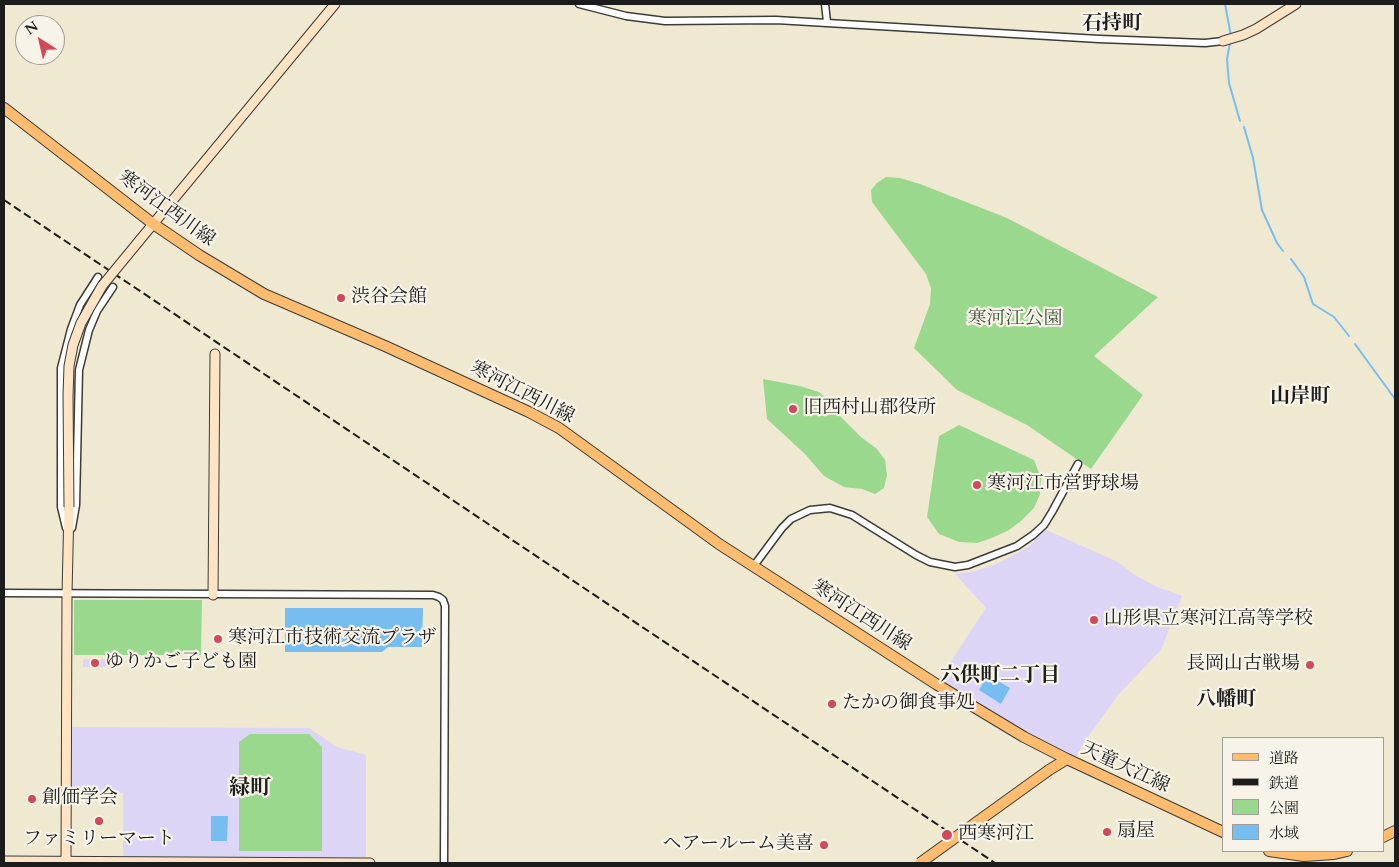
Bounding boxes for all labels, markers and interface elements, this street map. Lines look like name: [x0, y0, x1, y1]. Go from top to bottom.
district label: 石持町: [1082, 12, 1142, 36]
north arrow: [15, 15, 65, 65]
text: N: [21, 17, 42, 39]
street label: 寒河江西川線: [113, 166, 219, 252]
place label: 渋谷会館: [351, 287, 427, 309]
marker: 渋谷会館: [335, 292, 347, 304]
park label: 寒河江公園: [968, 309, 1062, 331]
street label: 寒河江西川線: [466, 357, 578, 429]
district label: 山岸町: [1270, 385, 1330, 409]
place label: 旧西村山郡役所: [803, 398, 936, 420]
marker: 旧西村山郡役所: [787, 403, 799, 415]
place label: 寒河江市営野球場: [987, 474, 1139, 496]
marker: 寒河江市営野球場: [971, 479, 983, 491]
street label: 寒河江西川線: [807, 575, 915, 657]
place label: 山形県立寒河江高等学校: [1104, 609, 1313, 631]
marker: 山形県立寒河江高等学校: [1088, 614, 1100, 626]
place label: 寒河江市技術交流プラザ: [228, 628, 437, 650]
marker: 寒河江市技術交流プラザ: [212, 633, 224, 645]
place label: ゆりかご子ども園: [105, 652, 257, 674]
place label: 長岡山古戦場: [1186, 654, 1300, 676]
marker: ゆりかご子ども園: [89, 657, 101, 669]
marker: 長岡山古戦場: [1304, 659, 1316, 671]
district label: 六供町二丁目: [940, 664, 1060, 688]
district label: 八幡町: [1196, 688, 1256, 712]
place label: たかの御食事処: [842, 693, 975, 715]
marker: たかの御食事処: [826, 698, 838, 710]
legend: [1222, 737, 1384, 852]
street label: 天童大江線: [1077, 738, 1173, 798]
text: 道路: [1269, 748, 1299, 768]
text: 鉄道: [1269, 773, 1299, 793]
district label: 緑町: [229, 776, 271, 802]
place label: 創価学会: [42, 788, 118, 810]
marker: 創価学会: [26, 793, 38, 805]
text: 公園: [1269, 798, 1299, 818]
marker: ファミリーマート: [93, 815, 105, 827]
place label: 扇屋: [1117, 821, 1155, 843]
text: 水域: [1269, 823, 1299, 843]
place label: 西寒河江: [958, 824, 1034, 846]
marker: 扇屋: [1101, 826, 1113, 838]
marker: 西寒河江: [940, 828, 954, 842]
place label: ファミリーマート: [23, 829, 175, 851]
place label: ヘアールーム美喜: [663, 834, 814, 856]
marker: ヘアールーム美喜: [818, 839, 830, 851]

